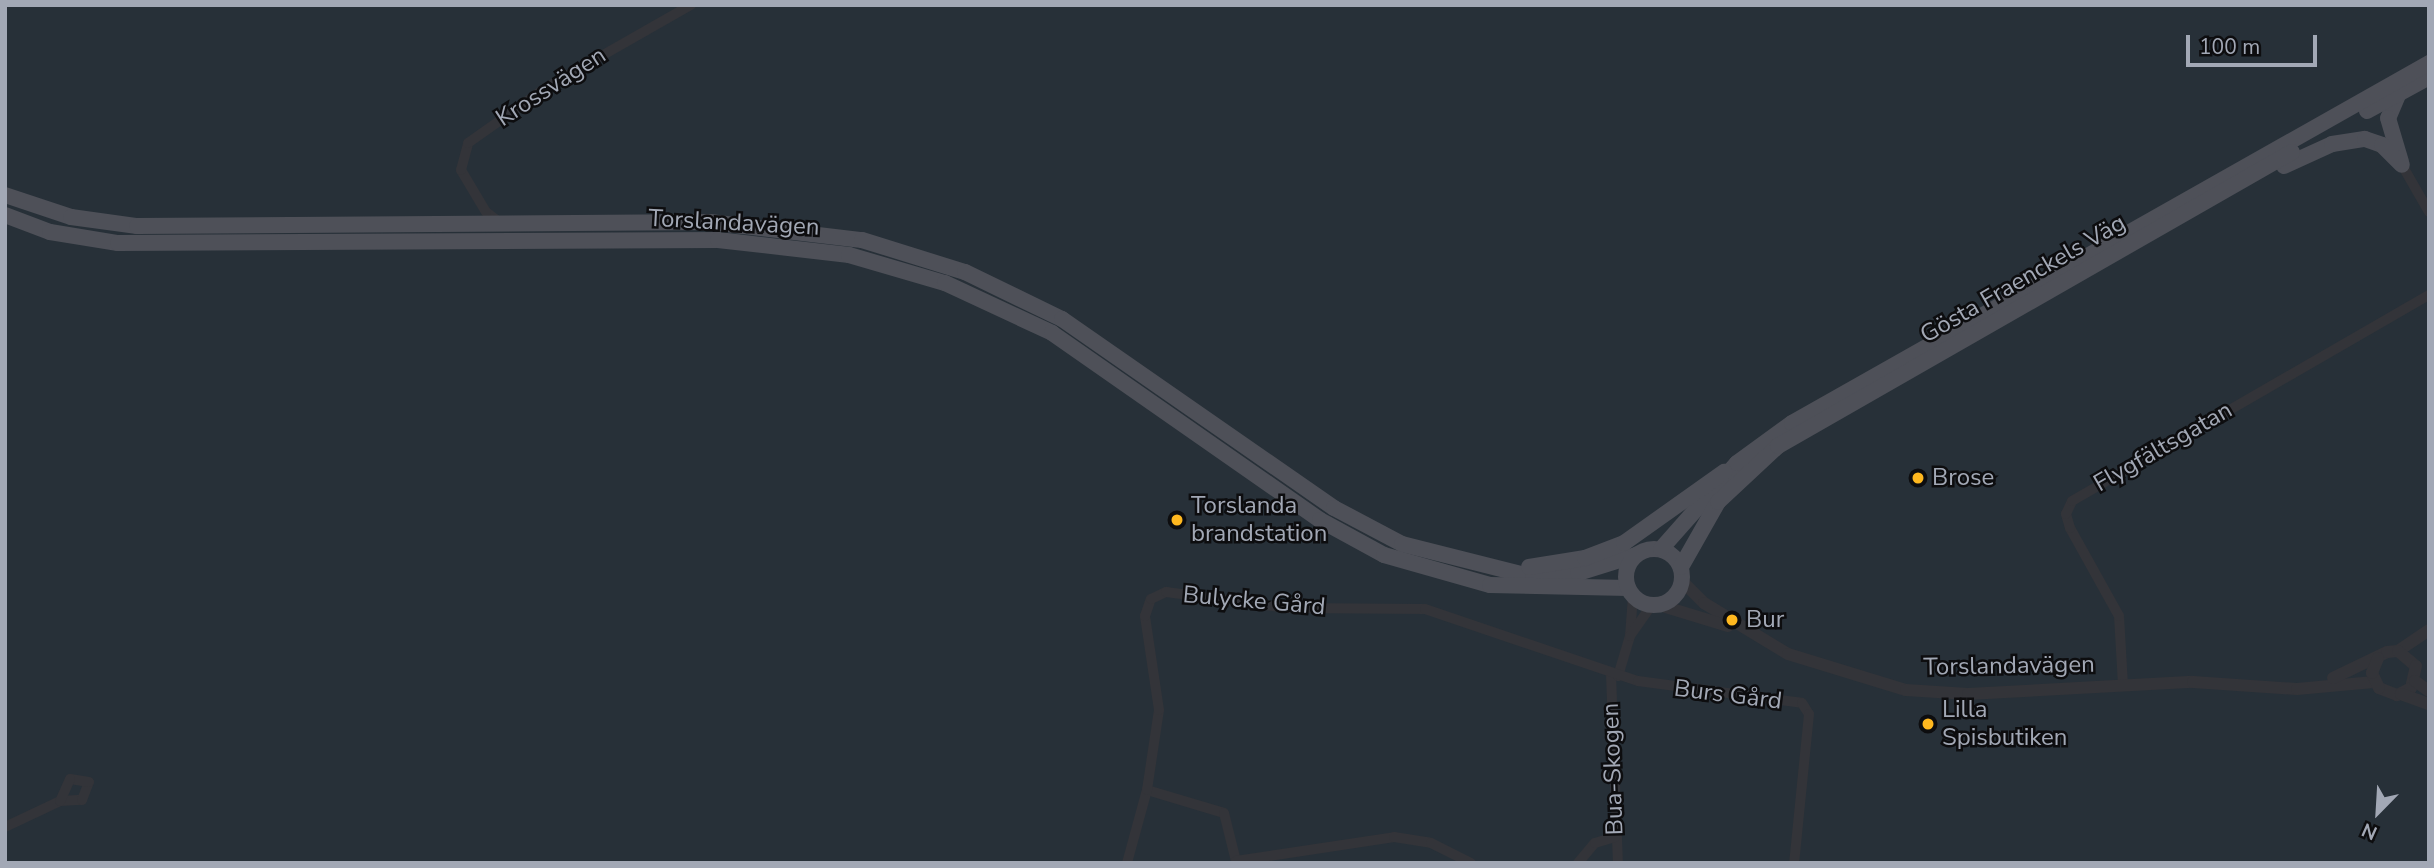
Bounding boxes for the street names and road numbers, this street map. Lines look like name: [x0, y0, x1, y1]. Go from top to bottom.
street label: Krossvägen: [491, 41, 611, 133]
street label: Torslandavägen: [648, 204, 820, 242]
street label: Gösta Fraenckels Väg: [1915, 208, 2131, 350]
street label: Flygfältsgatan: [2089, 396, 2237, 498]
street label: Bulycke Gård: [1182, 580, 1326, 622]
street label: Torslandavägen: [1923, 650, 2095, 682]
street label: Burs Gård: [1672, 674, 1784, 716]
street label: Bua-Skogen: [1596, 702, 1630, 836]

